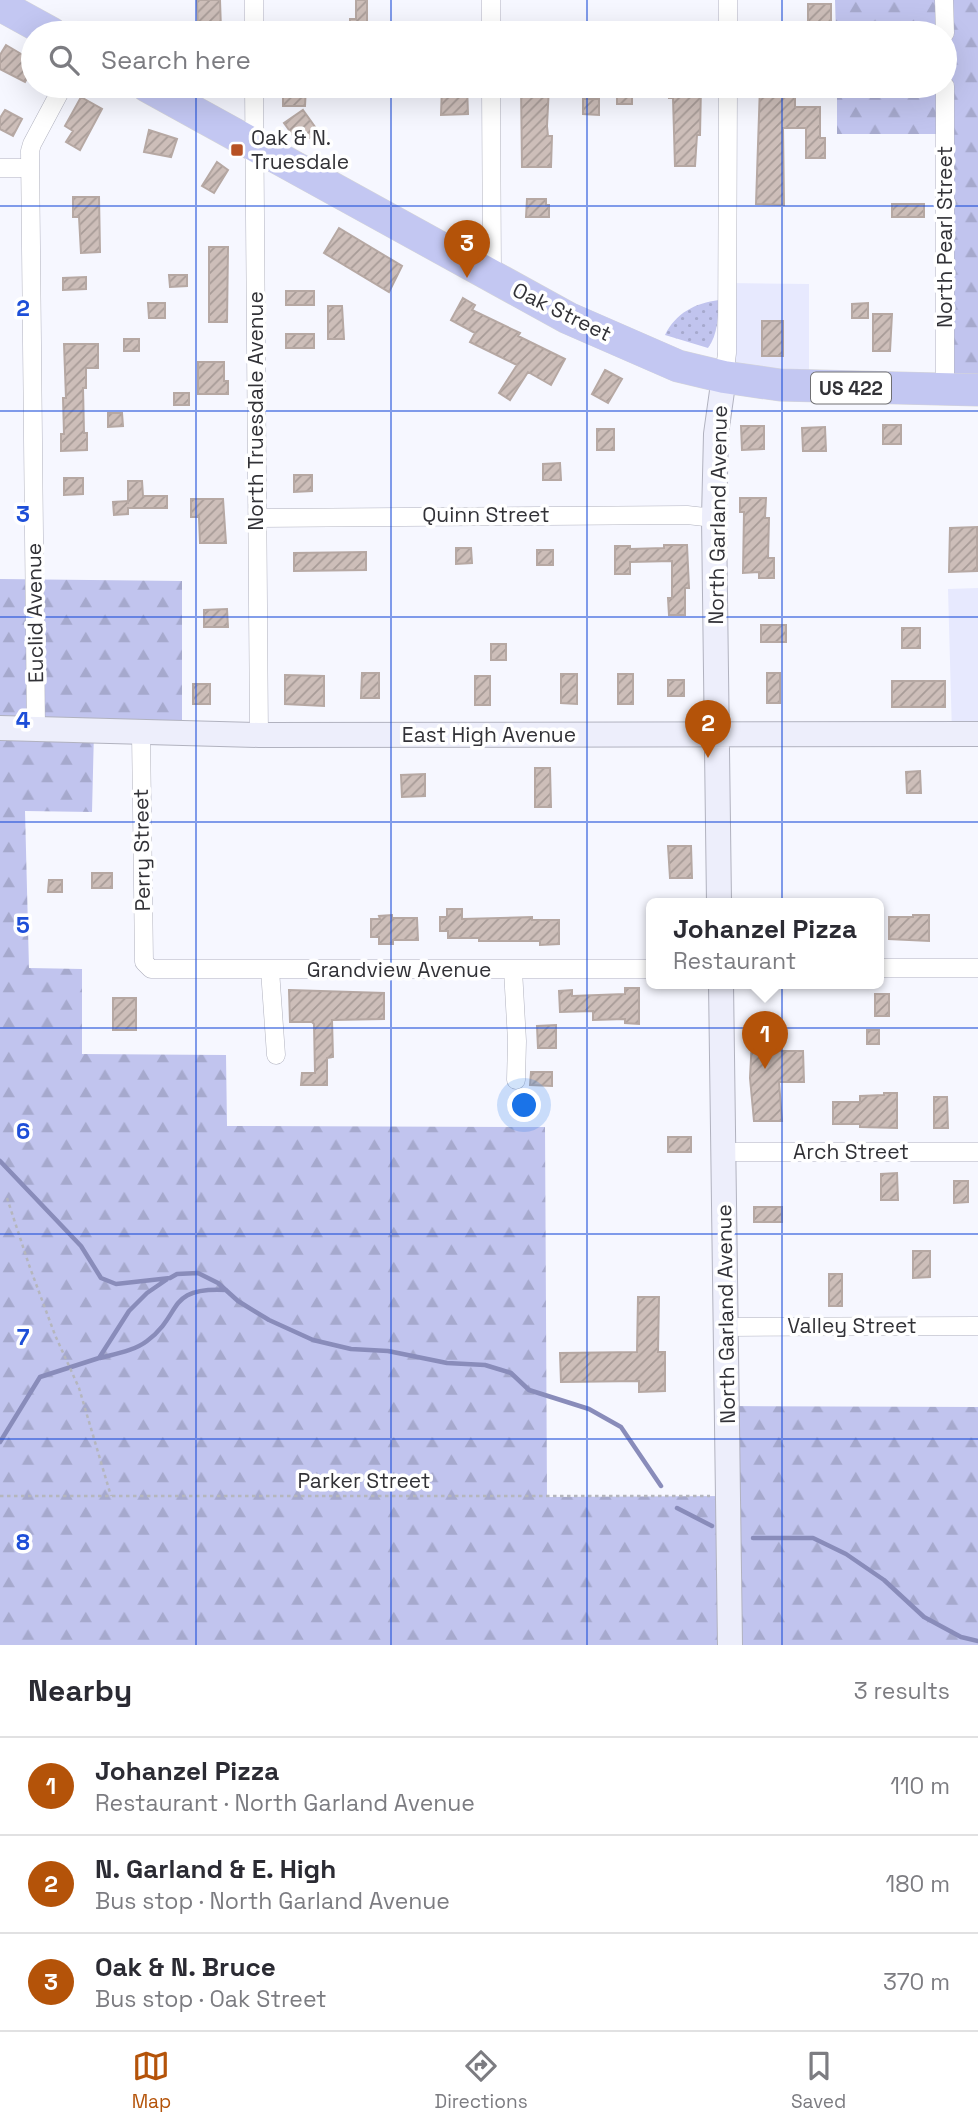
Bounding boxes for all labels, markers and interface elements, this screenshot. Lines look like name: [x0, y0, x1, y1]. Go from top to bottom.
search box: [21, 21, 957, 98]
icon: search: [45, 41, 83, 79]
text: Search here: [101, 43, 251, 77]
place label: Oak & N. Truesdale: [251, 124, 349, 175]
marker: Oak & N. Truesdale: [229, 142, 245, 158]
street label: North Pearl Street: [931, 146, 958, 328]
pin: 3: [444, 220, 490, 278]
street label: Oak Street: [508, 276, 616, 347]
street label: North Truesdale Avenue: [242, 291, 269, 531]
text: 2: [16, 293, 30, 323]
road number: US 422: [811, 372, 891, 404]
street label: North Garland Avenue: [702, 405, 733, 625]
text: 3: [16, 499, 30, 529]
street label: Quinn Street: [422, 501, 550, 528]
street label: Euclid Avenue: [20, 543, 49, 683]
pin: 2: [685, 700, 731, 758]
text: 4: [16, 705, 31, 735]
street label: East High Avenue: [402, 721, 576, 748]
street label: Perry Street: [127, 788, 156, 912]
popup: [646, 898, 884, 989]
text: 5: [16, 910, 30, 940]
text: Johanzel Pizza: [673, 912, 857, 946]
text: Restaurant: [673, 946, 796, 976]
street label: Grandview Avenue: [307, 956, 491, 983]
pin: 1: [742, 1011, 788, 1069]
your location: [507, 1088, 541, 1122]
text: 6: [16, 1116, 30, 1146]
street label: Arch Street: [793, 1138, 909, 1165]
street label: North Garland Avenue: [710, 1204, 741, 1424]
street label: Valley Street: [787, 1312, 917, 1339]
text: 7: [17, 1322, 30, 1352]
street label: Parker Street: [297, 1467, 431, 1494]
text: 8: [16, 1527, 30, 1557]
text: Nearby: [28, 1671, 132, 1710]
text: 3 results: [854, 1676, 950, 1706]
text: Johanzel Pizza: [95, 1754, 279, 1788]
text: 1: [46, 1771, 56, 1801]
text: 110 m: [890, 1771, 950, 1801]
text: Restaurant · North Garland Avenue: [95, 1788, 475, 1818]
text: N. Garland & E. High: [95, 1852, 336, 1886]
text: 2: [44, 1869, 58, 1899]
text: 180 m: [886, 1869, 950, 1899]
text: Bus stop · North Garland Avenue: [95, 1886, 450, 1916]
text: Oak & N. Bruce: [95, 1950, 276, 1984]
text: 3: [44, 1967, 58, 1997]
text: 370 m: [883, 1967, 950, 1997]
text: Bus stop · Oak Street: [95, 1984, 327, 2014]
tab: Map: [132, 2047, 171, 2114]
tab: Directions: [435, 2047, 528, 2114]
tab: Saved: [791, 2047, 846, 2114]

